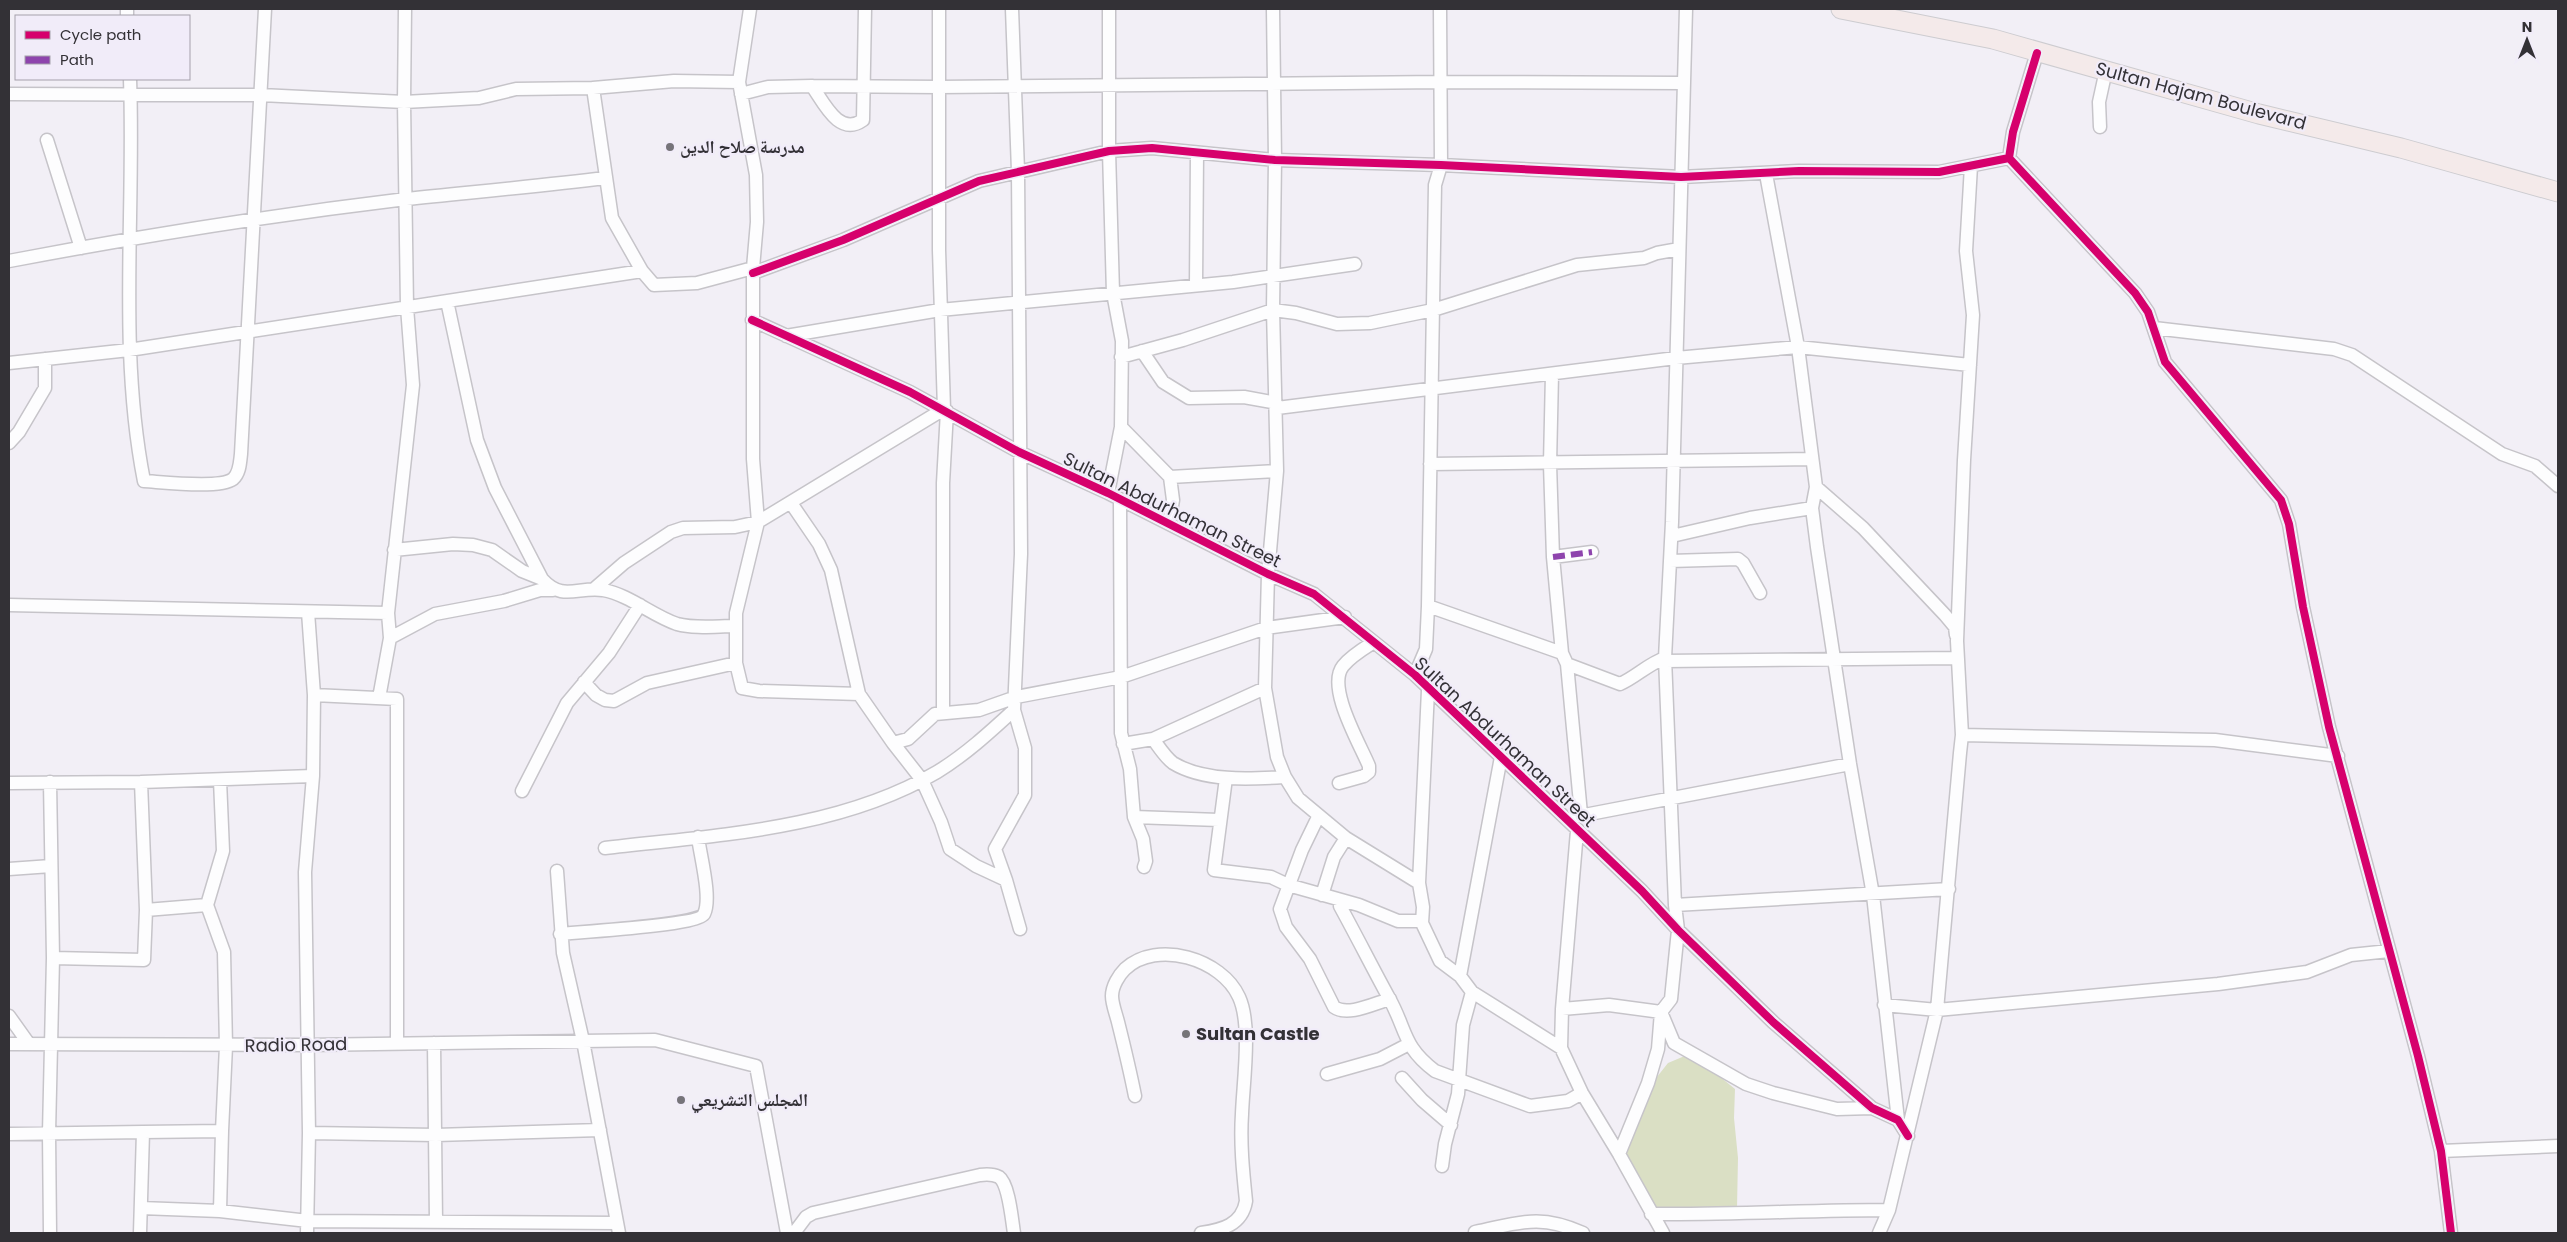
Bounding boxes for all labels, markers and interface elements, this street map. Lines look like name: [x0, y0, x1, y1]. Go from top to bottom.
legend: [15, 15, 190, 80]
north arrow: [2502, 15, 2552, 65]
text: N: [2522, 17, 2532, 37]
text: Cycle path: [60, 24, 141, 45]
text: Path: [60, 49, 94, 70]
street label: Sultan Hajam Boulevard: [2093, 55, 2309, 136]
place label: مدرسة صلاح الدين: [680, 134, 805, 159]
marker: مدرسة صلاح الدين: [664, 141, 676, 153]
street label: Sultan Abdurhaman Street: [1059, 446, 1285, 573]
street label: Sultan Abdurhaman Street: [1409, 651, 1602, 833]
place label: Sultan Castle: [1196, 1021, 1320, 1046]
marker: Sultan Castle: [1180, 1028, 1192, 1040]
street label: Radio Road: [244, 1031, 348, 1058]
place label: المجلس التشريعي: [691, 1087, 808, 1114]
marker: المجلس التشريعي: [675, 1094, 687, 1106]

